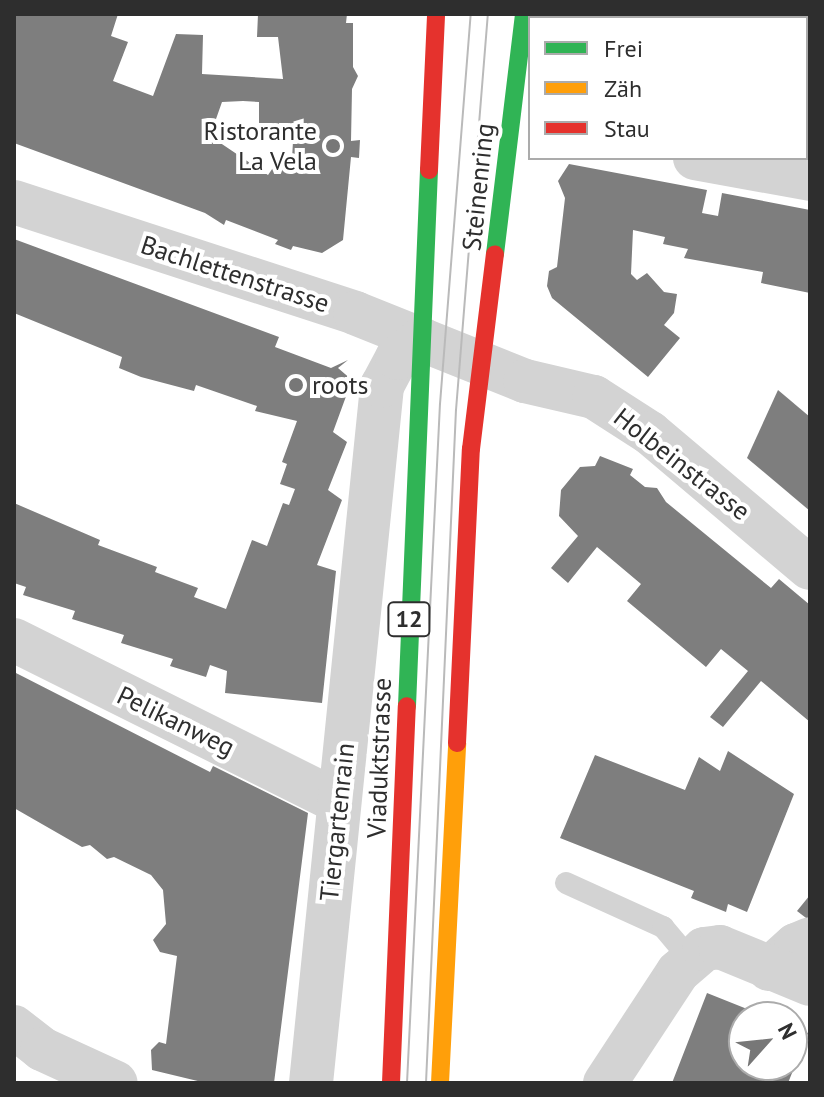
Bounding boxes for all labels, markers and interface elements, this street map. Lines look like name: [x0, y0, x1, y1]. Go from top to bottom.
legend: [528, 16, 808, 160]
text: Frei: [604, 33, 643, 64]
text: Zäh: [604, 73, 642, 104]
text: Stau: [604, 113, 650, 144]
place label: Ristorante La Vela: [203, 115, 317, 176]
street label: Steinenring: [456, 122, 500, 252]
marker: Ristorante La Vela: [324, 137, 342, 155]
street label: Bachlettenstrasse: [137, 229, 333, 319]
place label: roots: [312, 369, 368, 401]
marker: roots: [287, 376, 305, 394]
street label: Holbeinstrasse: [608, 401, 756, 527]
road number: 12: [387, 599, 431, 639]
street label: Viaduktstrasse: [361, 677, 397, 839]
street label: Pelikanweg: [112, 679, 240, 763]
street label: Tiergartenrain: [313, 741, 361, 903]
north arrow: [728, 1001, 808, 1081]
text: N: [772, 1018, 803, 1044]

